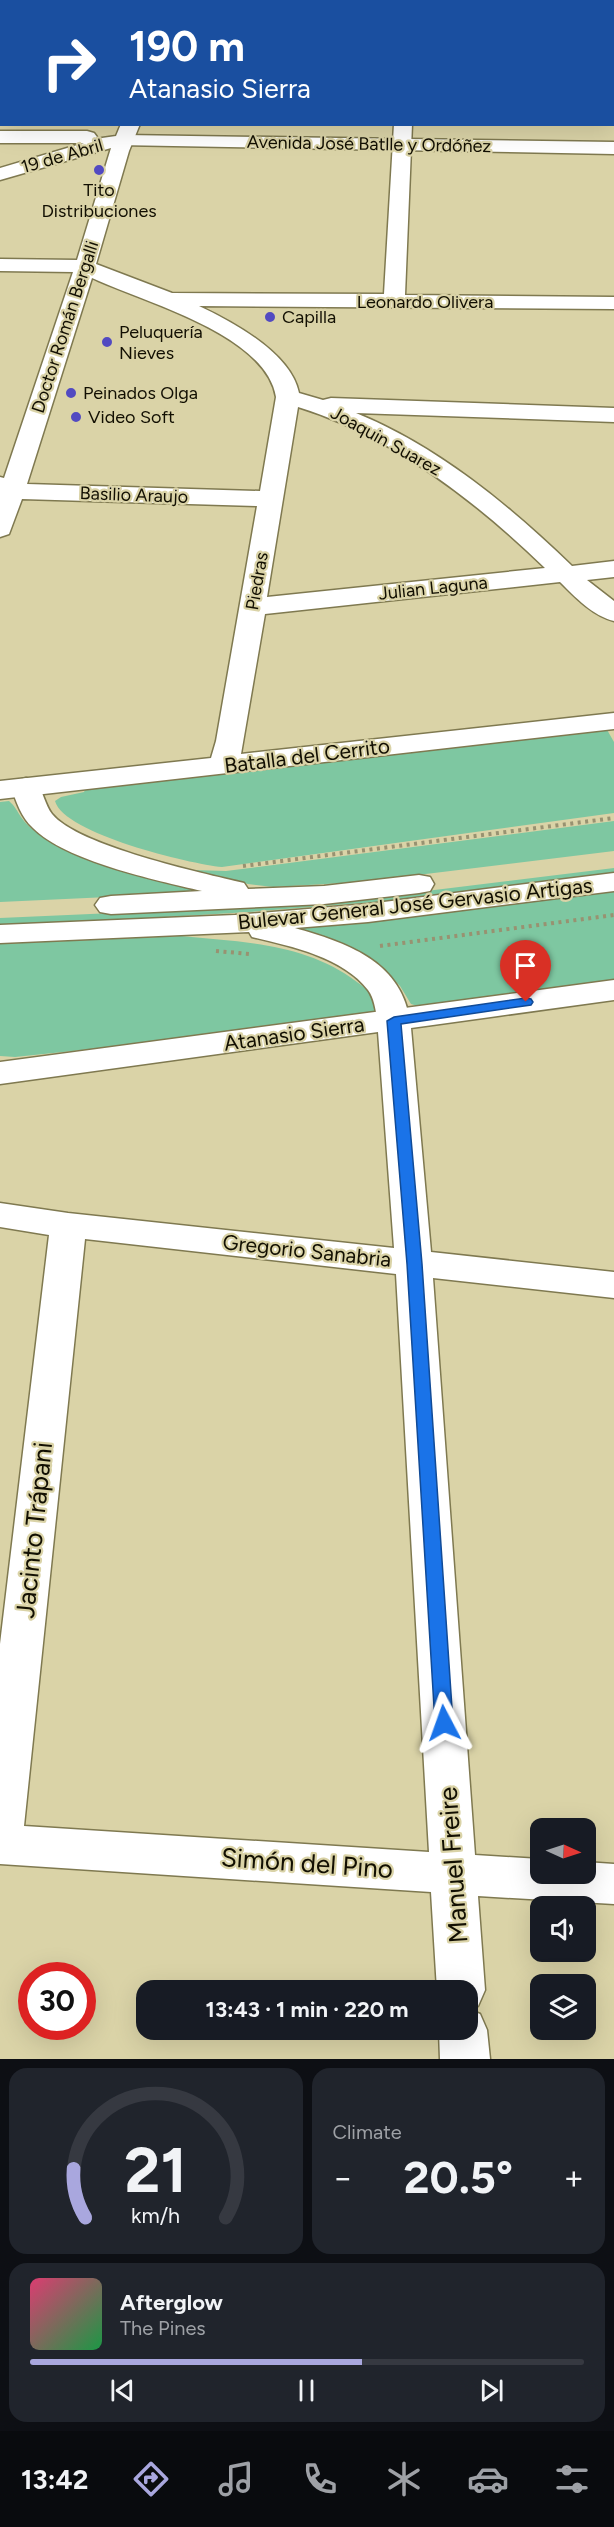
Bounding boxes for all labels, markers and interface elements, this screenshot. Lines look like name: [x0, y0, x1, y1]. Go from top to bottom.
text: 190 m: [129, 21, 245, 72]
icon: right: [30, 24, 108, 102]
text: Atanasio Sierra: [129, 72, 311, 105]
street label: Avenida José Batlle y Ordóñez: [247, 131, 492, 157]
street label: 19 de Abril: [19, 134, 105, 178]
marker: Tito Distribuciones: [92, 163, 106, 177]
place label: Tito Distribuciones: [41, 179, 157, 222]
street label: Doctor Román Bergalli: [27, 238, 103, 416]
street label: Leonardo Olivera: [357, 291, 493, 313]
place label: Capilla: [282, 306, 336, 328]
marker: Capilla: [263, 310, 277, 324]
place label: Peluquería Nieves: [119, 321, 203, 364]
marker: Peluquería Nieves: [100, 335, 114, 349]
place label: Peinados Olga: [83, 382, 198, 404]
marker: Peinados Olga: [64, 386, 78, 400]
street label: Joaquin Suarez: [327, 402, 445, 481]
place label: Video Soft: [88, 406, 175, 428]
marker: Video Soft: [69, 410, 83, 424]
street label: Basilio Araujo: [79, 482, 189, 508]
street label: Piedras: [241, 550, 273, 612]
street label: Julian Laguna: [377, 571, 489, 605]
street label: Batalla del Cerrito: [223, 733, 391, 778]
street label: Bulevar General José Gervasio Artigas: [236, 872, 594, 935]
pin: [500, 940, 551, 1002]
icon: arrive: [509, 949, 542, 982]
street label: Atanasio Sierra: [222, 1011, 366, 1056]
street label: Gregorio Sanabria: [222, 1229, 393, 1272]
street label: Jacinto Trápani: [9, 1440, 59, 1620]
position arrow: [412, 1691, 476, 1755]
street label: Manuel Freire: [432, 1786, 474, 1944]
north arrow: [530, 1818, 596, 1884]
map controls: [530, 1818, 596, 2040]
street label: Simón del Pino: [220, 1841, 394, 1885]
button: sound: [530, 1896, 596, 1962]
speed limit sign: 30: [18, 1962, 96, 2040]
button: layers: [530, 1974, 596, 2040]
text: 13:43 · 1 min · 220 m: [206, 1996, 408, 2023]
text: Climate: [333, 2120, 402, 2144]
text: 21: [125, 2133, 187, 2208]
text: 20.5°: [403, 2150, 513, 2204]
text: −: [333, 2158, 353, 2197]
text: +: [563, 2158, 584, 2197]
text: km/h: [131, 2203, 180, 2228]
text: Afterglow: [120, 2289, 223, 2316]
text: The Pines: [120, 2316, 206, 2340]
icon: previous: [106, 2374, 139, 2407]
icon: pause: [290, 2374, 323, 2407]
icon: next: [475, 2374, 508, 2407]
icon: directions: [130, 2458, 172, 2500]
icon: music: [215, 2458, 257, 2500]
icon: phone: [299, 2458, 341, 2500]
icon: climate: [383, 2458, 425, 2500]
icon: car: [467, 2458, 509, 2500]
icon: filters: [551, 2458, 593, 2500]
text: 13:42: [21, 2463, 88, 2496]

